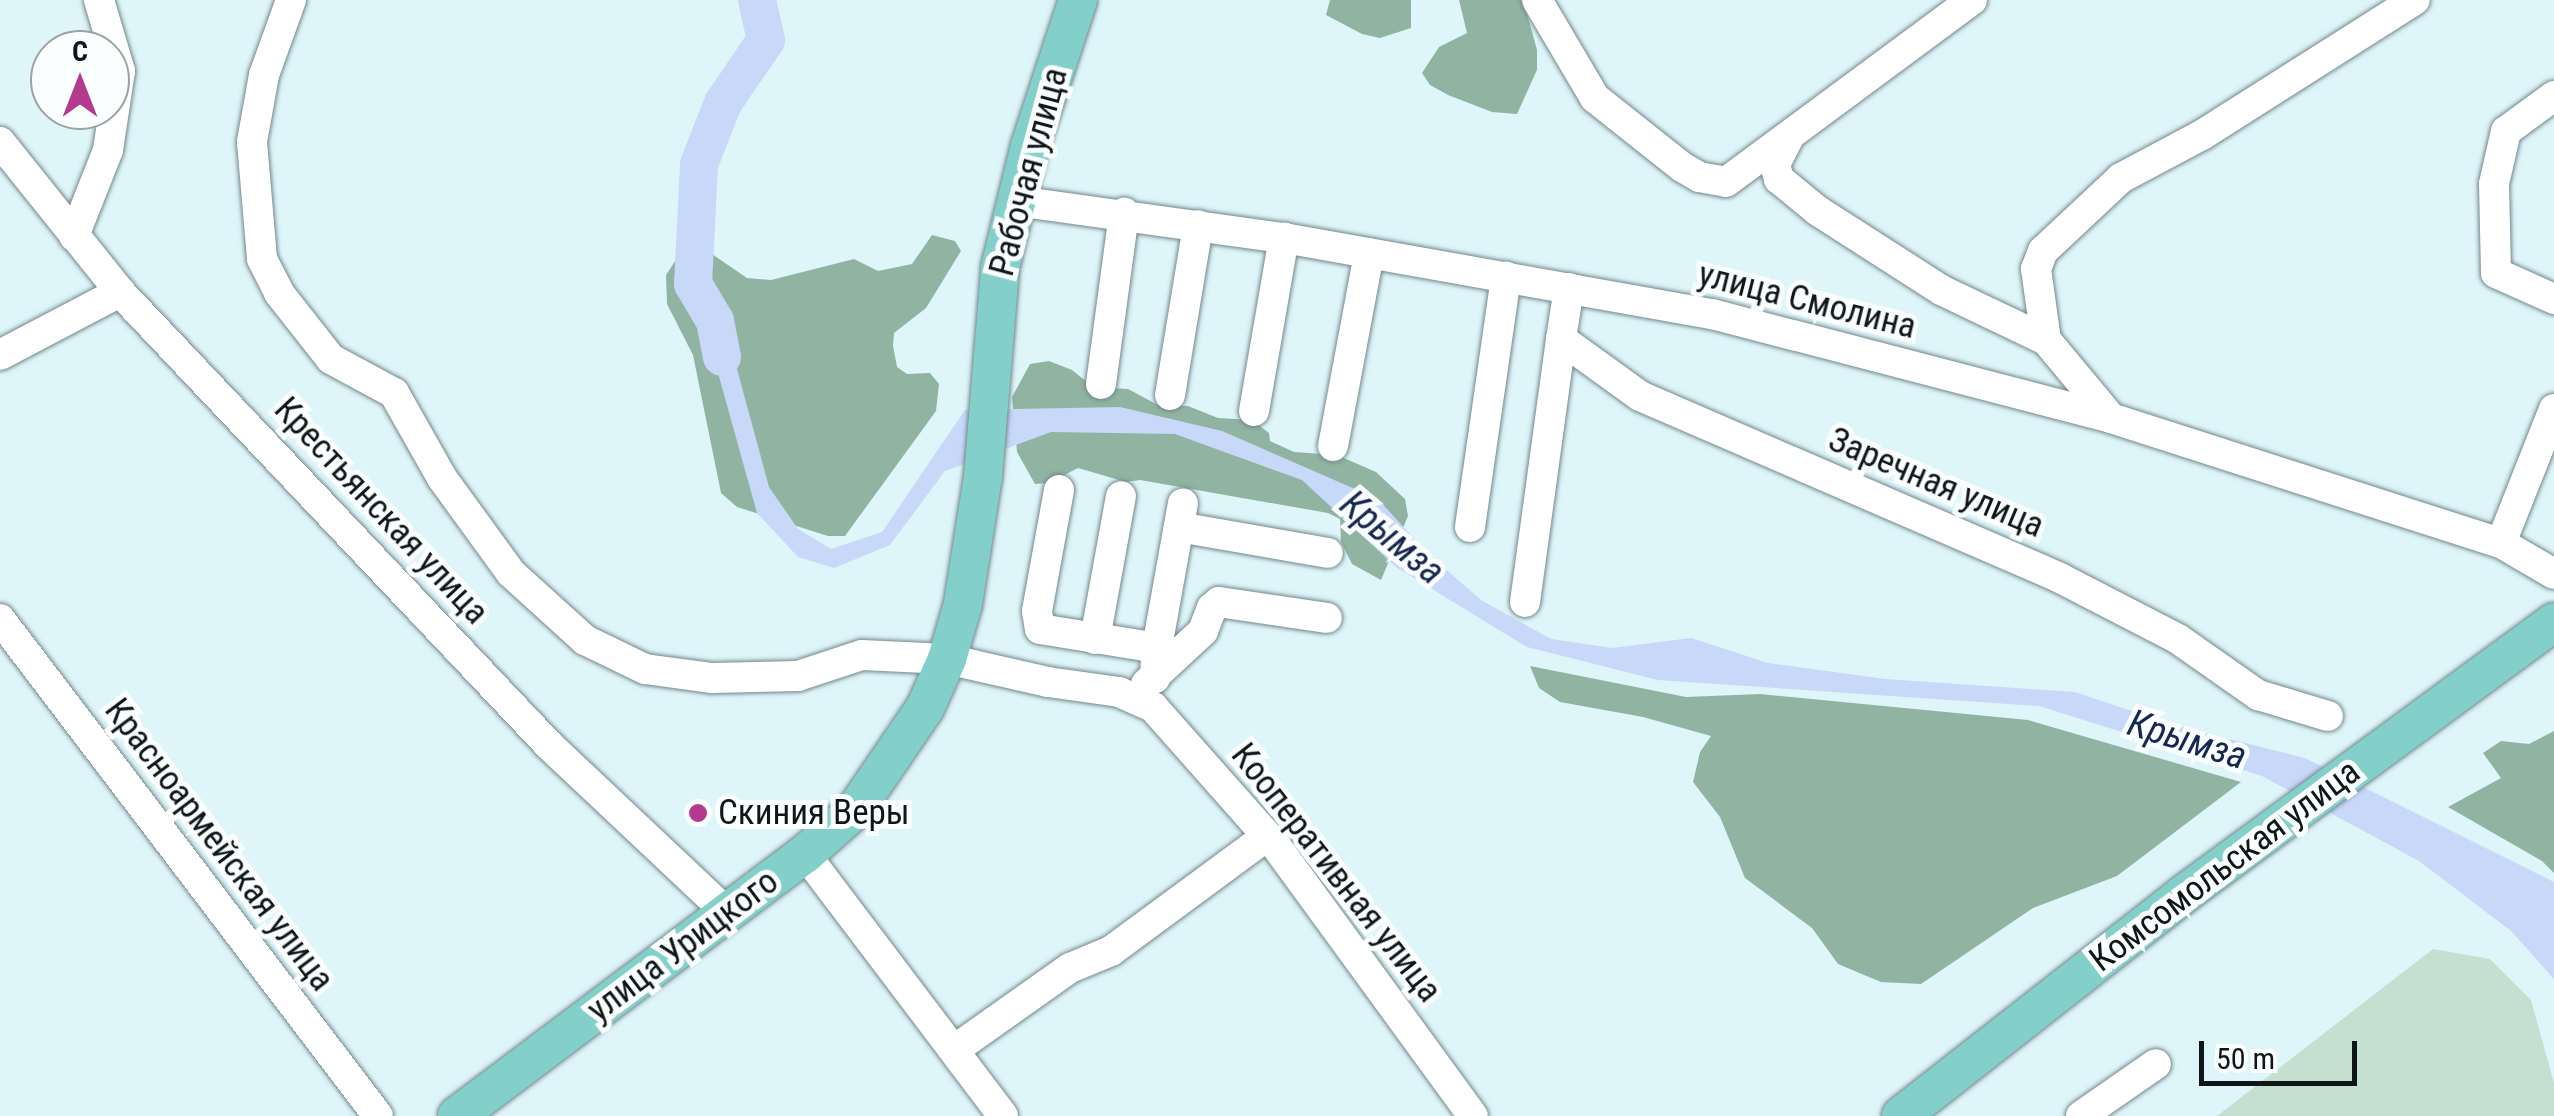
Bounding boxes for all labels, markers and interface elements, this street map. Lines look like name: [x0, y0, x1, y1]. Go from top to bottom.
north arrow: [30, 30, 130, 130]
text: С: [72, 35, 88, 68]
street label: Рабочая улица: [981, 63, 1077, 281]
street label: улица Смолина: [1694, 254, 1920, 348]
street label: Крестьянская улица: [265, 389, 497, 633]
street label: Заречная улица: [1822, 419, 2050, 547]
water label: Крымза: [1331, 481, 1453, 595]
street label: Красноармейская улица: [95, 691, 343, 999]
water label: Крымза: [2122, 700, 2252, 780]
street label: Кооперативная улица: [1222, 735, 1450, 1011]
street label: Комсомольская улица: [2082, 751, 2368, 981]
place label: Скиния Веры: [718, 792, 910, 834]
marker: Скиния Веры: [687, 802, 709, 824]
street label: улица Урицкого: [579, 861, 787, 1031]
scale bar: [2204, 1021, 2362, 1083]
text: 50 m: [2216, 1041, 2275, 1076]

